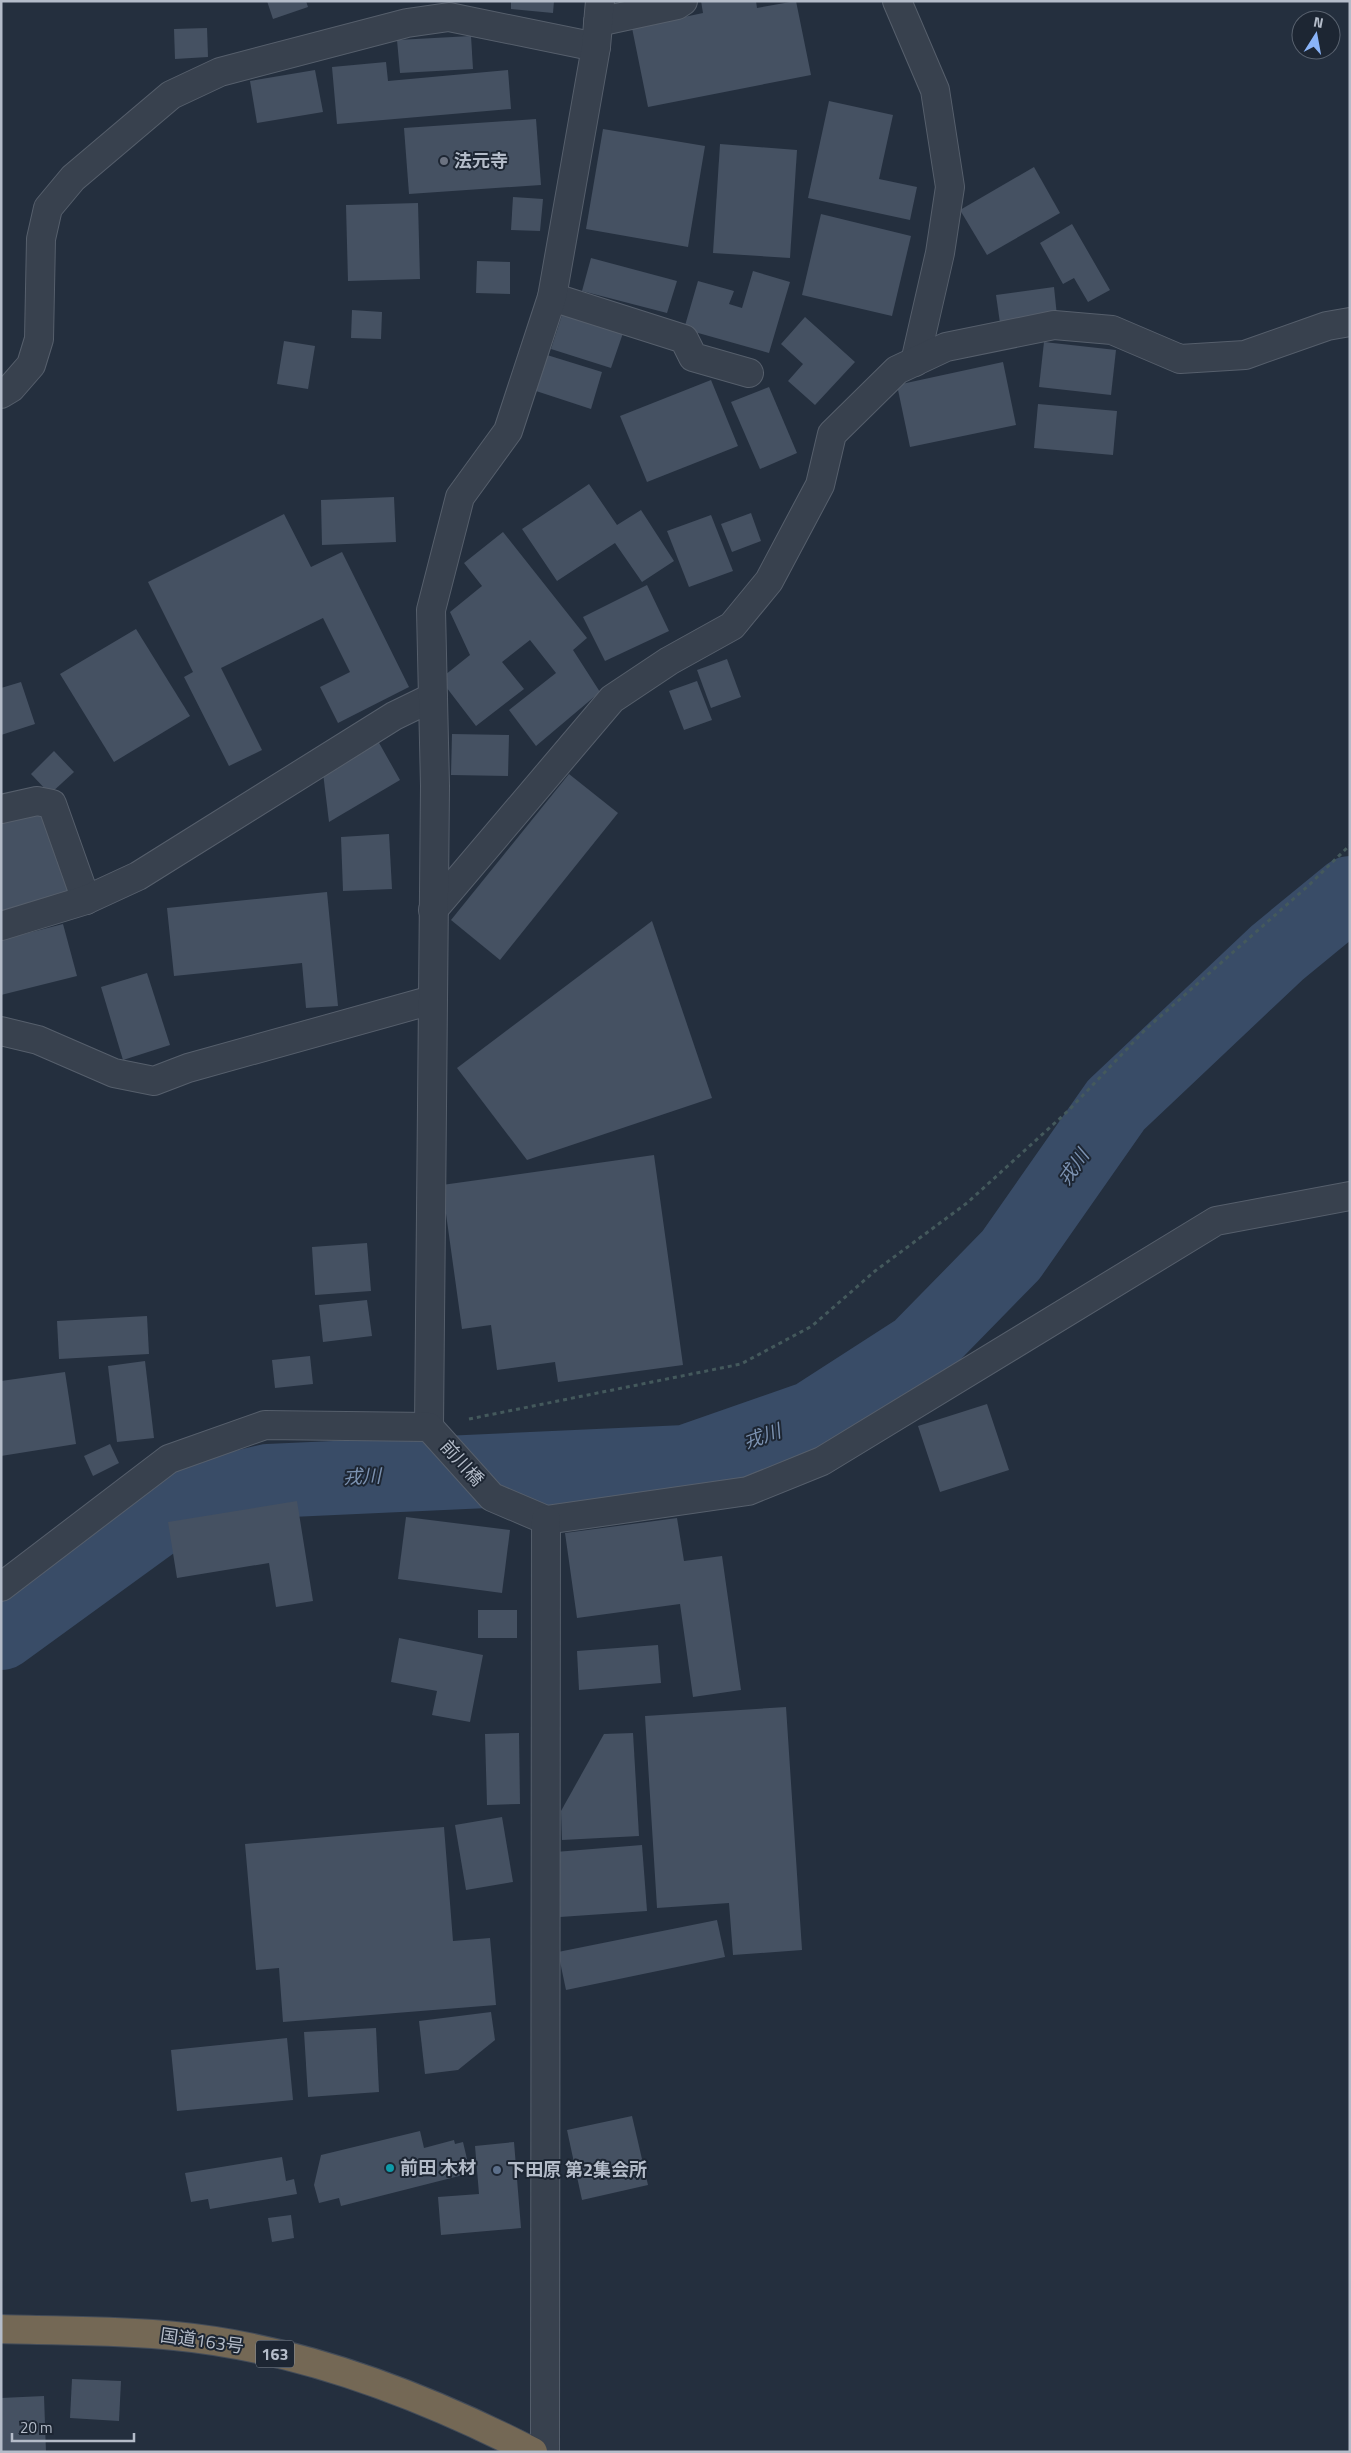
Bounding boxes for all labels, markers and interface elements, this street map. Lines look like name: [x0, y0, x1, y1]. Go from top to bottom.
north arrow: [1291, 10, 1341, 60]
text: N: [1312, 11, 1325, 33]
place label: 法元寺: [454, 147, 508, 174]
marker: 法元寺: [438, 155, 450, 167]
water label: 戎川: [1050, 1141, 1097, 1191]
water label: 戎川: [739, 1415, 786, 1455]
street label: 前川橋: [434, 1434, 490, 1492]
water label: 戎川: [342, 1460, 383, 1491]
place label: 前田 木材: [400, 2154, 476, 2181]
place label: 下田原 第2集会所: [507, 2156, 647, 2183]
marker: 前田 木材: [384, 2162, 396, 2174]
marker: 下田原 第2集会所: [491, 2164, 503, 2176]
street label: 国道163号: [158, 2321, 246, 2360]
road number: 163: [256, 2340, 294, 2368]
scale bar: [12, 2410, 135, 2442]
text: 20 m: [20, 2416, 53, 2439]

